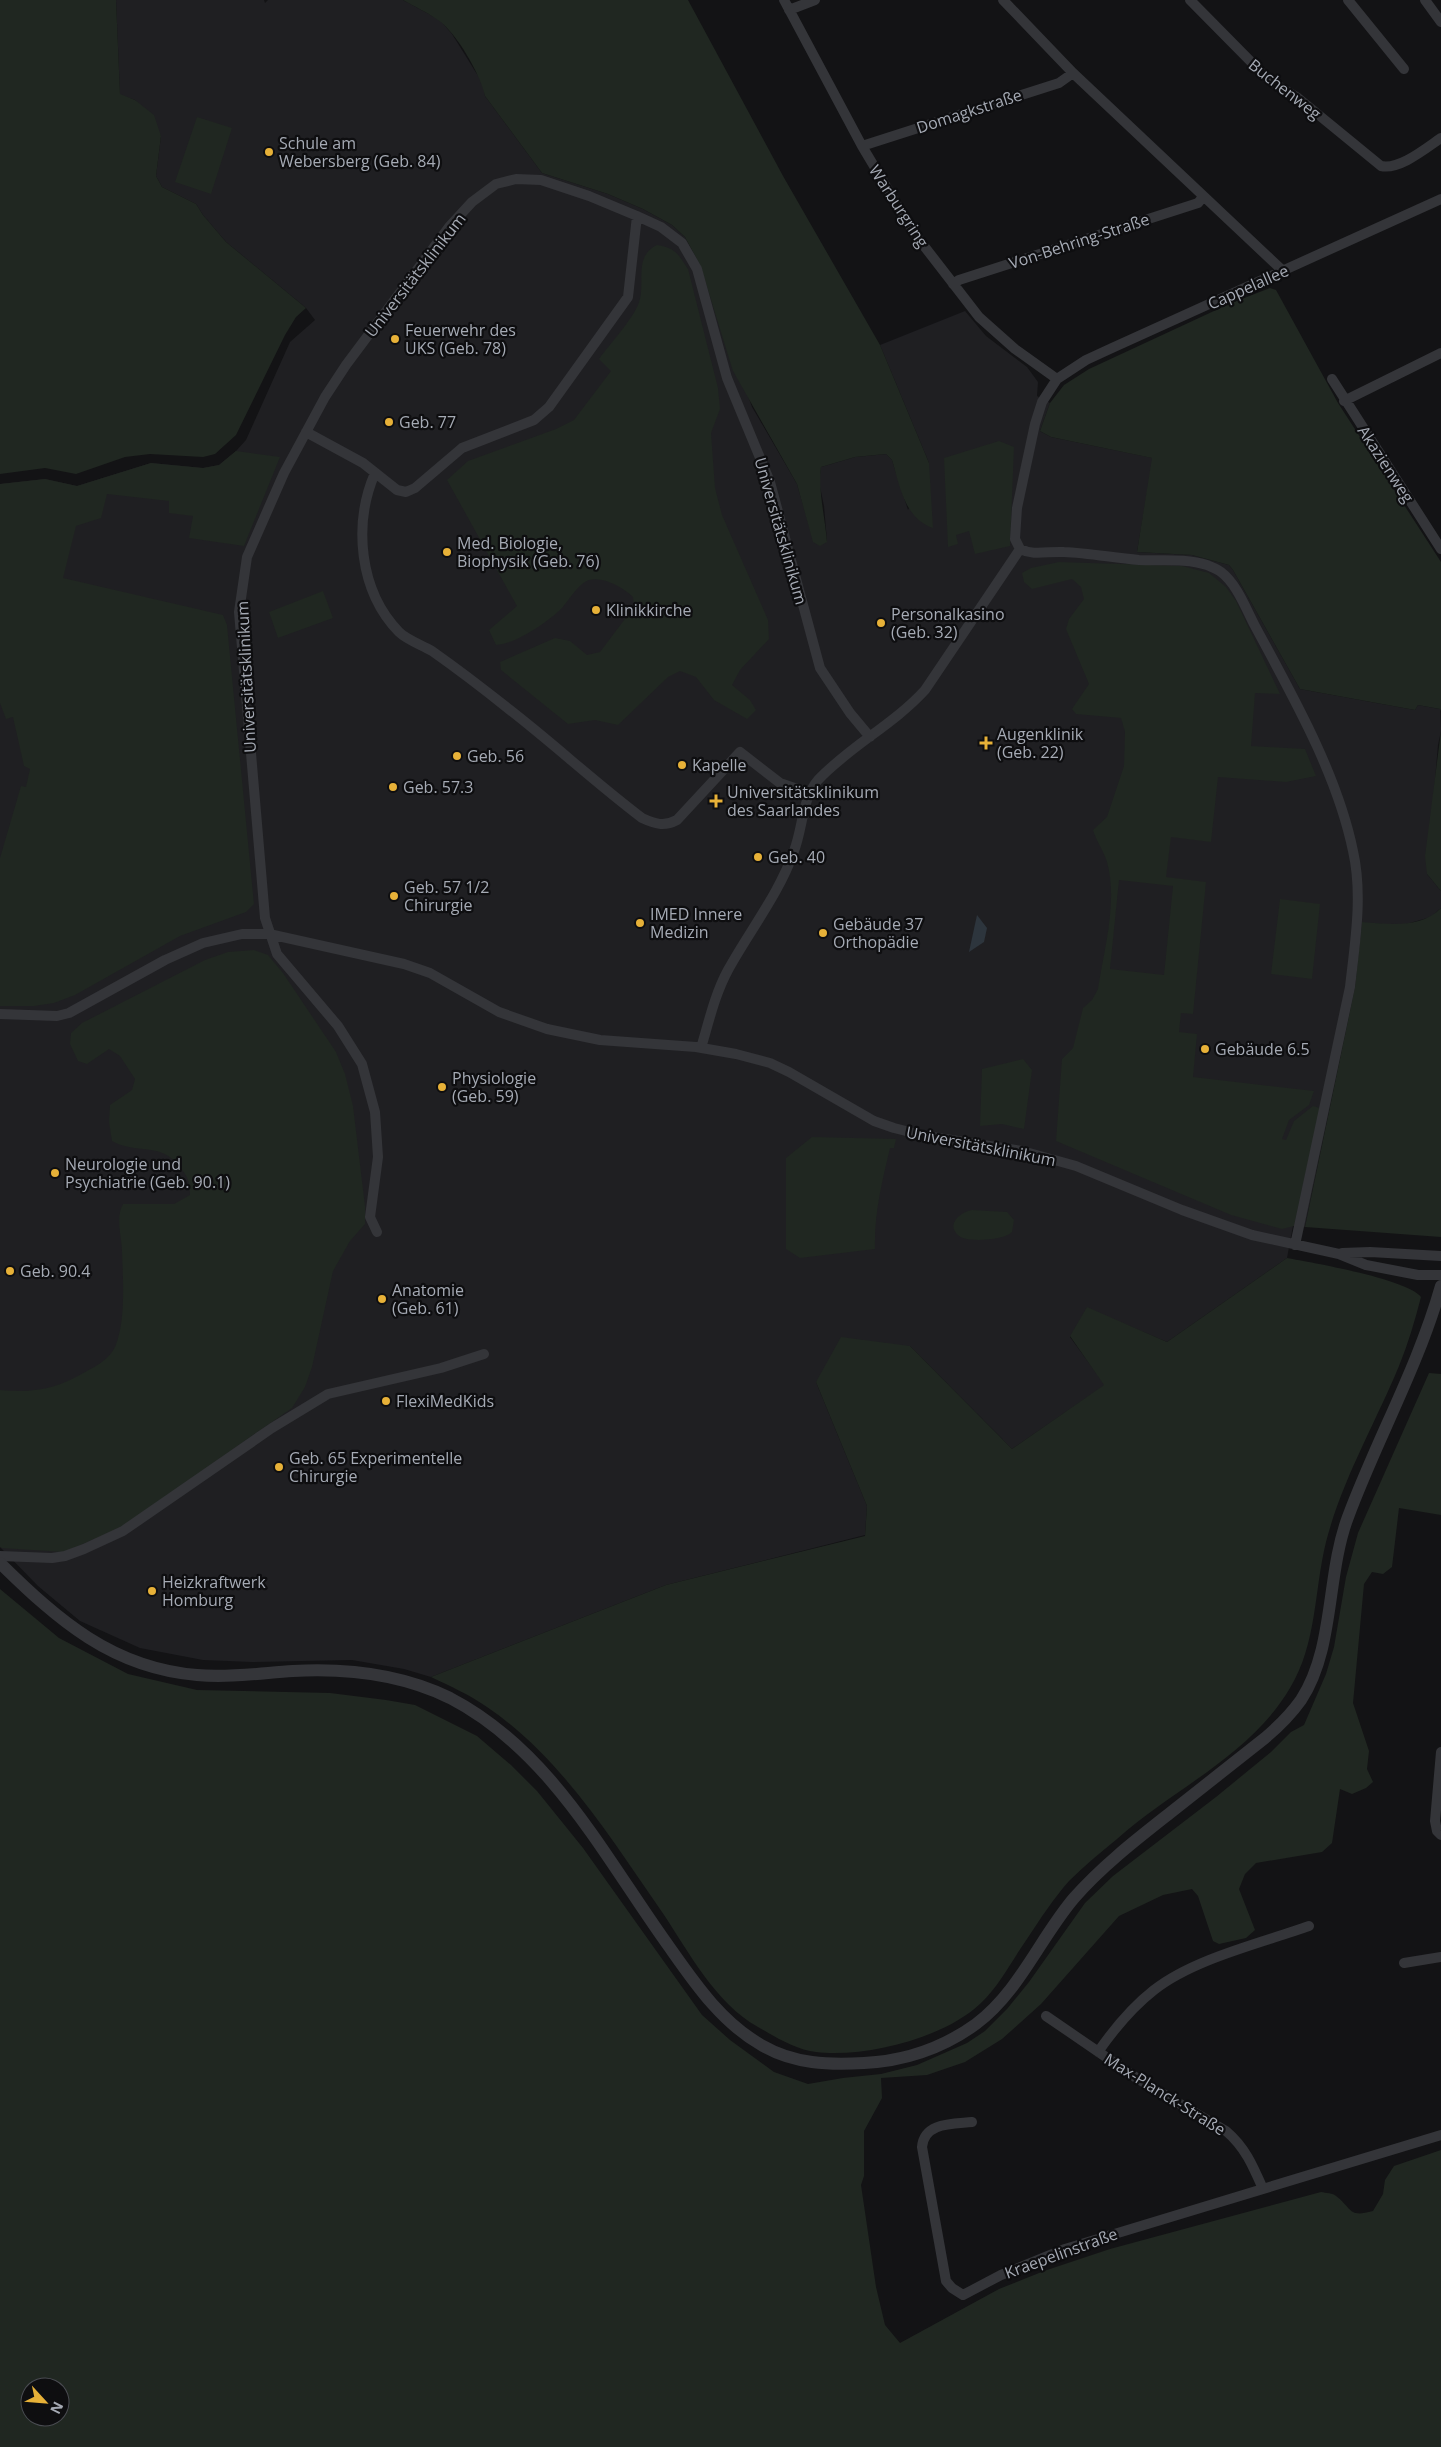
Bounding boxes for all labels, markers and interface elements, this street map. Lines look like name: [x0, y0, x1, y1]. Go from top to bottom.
street label: Buchenweg: [1244, 54, 1326, 124]
street label: Domagkstraße: [913, 84, 1025, 138]
place label: Schule am Webersberg (Geb. 84): [279, 132, 441, 172]
marker: Schule am Webersberg (Geb. 84): [263, 146, 275, 158]
street label: Warburgring: [864, 161, 934, 252]
street label: Universitätsklinikum: [360, 208, 470, 342]
street label: Von-Behring-Straße: [1006, 208, 1152, 274]
street label: Cappelallee: [1204, 259, 1292, 315]
place label: Feuerwehr des UKS (Geb. 78): [405, 319, 516, 359]
marker: Feuerwehr des UKS (Geb. 78): [389, 333, 401, 345]
place label: Geb. 77: [399, 411, 456, 433]
marker: Geb. 77: [383, 416, 395, 428]
street label: Akazienweg: [1353, 421, 1419, 507]
street label: Universitätsklinikum: [749, 455, 813, 607]
place label: Med. Biologie, Biophysik (Geb. 76): [457, 532, 600, 572]
marker: Med. Biologie, Biophysik (Geb. 76): [441, 546, 453, 558]
place label: Klinikkirche: [606, 599, 692, 621]
street label: Universitätsklinikum: [231, 601, 261, 753]
place label: Personalkasino (Geb. 32): [891, 603, 1005, 643]
marker: Klinikkirche: [590, 604, 602, 616]
marker: Personalkasino (Geb. 32): [875, 617, 887, 629]
place label: Augenklinik (Geb. 22): [997, 723, 1084, 763]
marker: Augenklinik (Geb. 22): [979, 736, 993, 750]
place label: Geb. 56: [467, 745, 524, 767]
marker: Geb. 56: [451, 750, 463, 762]
place label: Kapelle: [692, 754, 747, 776]
marker: Kapelle: [676, 759, 688, 771]
place label: Geb. 57.3: [403, 776, 473, 798]
marker: Geb. 57.3: [387, 781, 399, 793]
place label: Universitätsklinikum des Saarlandes: [727, 781, 879, 821]
marker: Universitätsklinikum des Saarlandes: [709, 794, 723, 808]
place label: Geb. 40: [768, 846, 825, 868]
marker: Geb. 40: [752, 851, 764, 863]
place label: Geb. 57 1/2 Chirurgie: [404, 876, 489, 916]
marker: Geb. 57 1/2 Chirurgie: [388, 890, 400, 902]
place label: IMED Innere Medizin: [650, 903, 742, 943]
place label: Gebäude 37 Orthopädie: [833, 913, 923, 953]
marker: IMED Innere Medizin: [634, 917, 646, 929]
marker: Gebäude 37 Orthopädie: [817, 927, 829, 939]
place label: Gebäude 6.5: [1215, 1038, 1310, 1060]
marker: Gebäude 6.5: [1199, 1043, 1211, 1055]
place label: Physiologie (Geb. 59): [452, 1067, 536, 1107]
marker: Physiologie (Geb. 59): [436, 1081, 448, 1093]
street label: Universitätsklinikum: [904, 1121, 1058, 1171]
place label: Neurologie und Psychiatrie (Geb. 90.1): [65, 1153, 230, 1193]
marker: Neurologie und Psychiatrie (Geb. 90.1): [49, 1167, 61, 1179]
place label: Geb. 90.4: [20, 1260, 90, 1282]
marker: Geb. 90.4: [4, 1265, 16, 1277]
place label: Anatomie (Geb. 61): [392, 1279, 464, 1319]
marker: Anatomie (Geb. 61): [376, 1293, 388, 1305]
place label: FlexiMedKids: [396, 1390, 494, 1412]
marker: FlexiMedKids: [380, 1395, 392, 1407]
place label: Geb. 65 Experimentelle Chirurgie: [289, 1447, 462, 1487]
marker: Geb. 65 Experimentelle Chirurgie: [273, 1461, 285, 1473]
place label: Heizkraftwerk Homburg: [162, 1571, 266, 1611]
marker: Heizkraftwerk Homburg: [146, 1585, 158, 1597]
street label: Max-Planck-Straße: [1100, 2048, 1230, 2140]
street label: Kraepelinstraße: [1002, 2222, 1120, 2284]
north arrow: [20, 2377, 70, 2427]
text: N: [46, 2399, 68, 2417]

